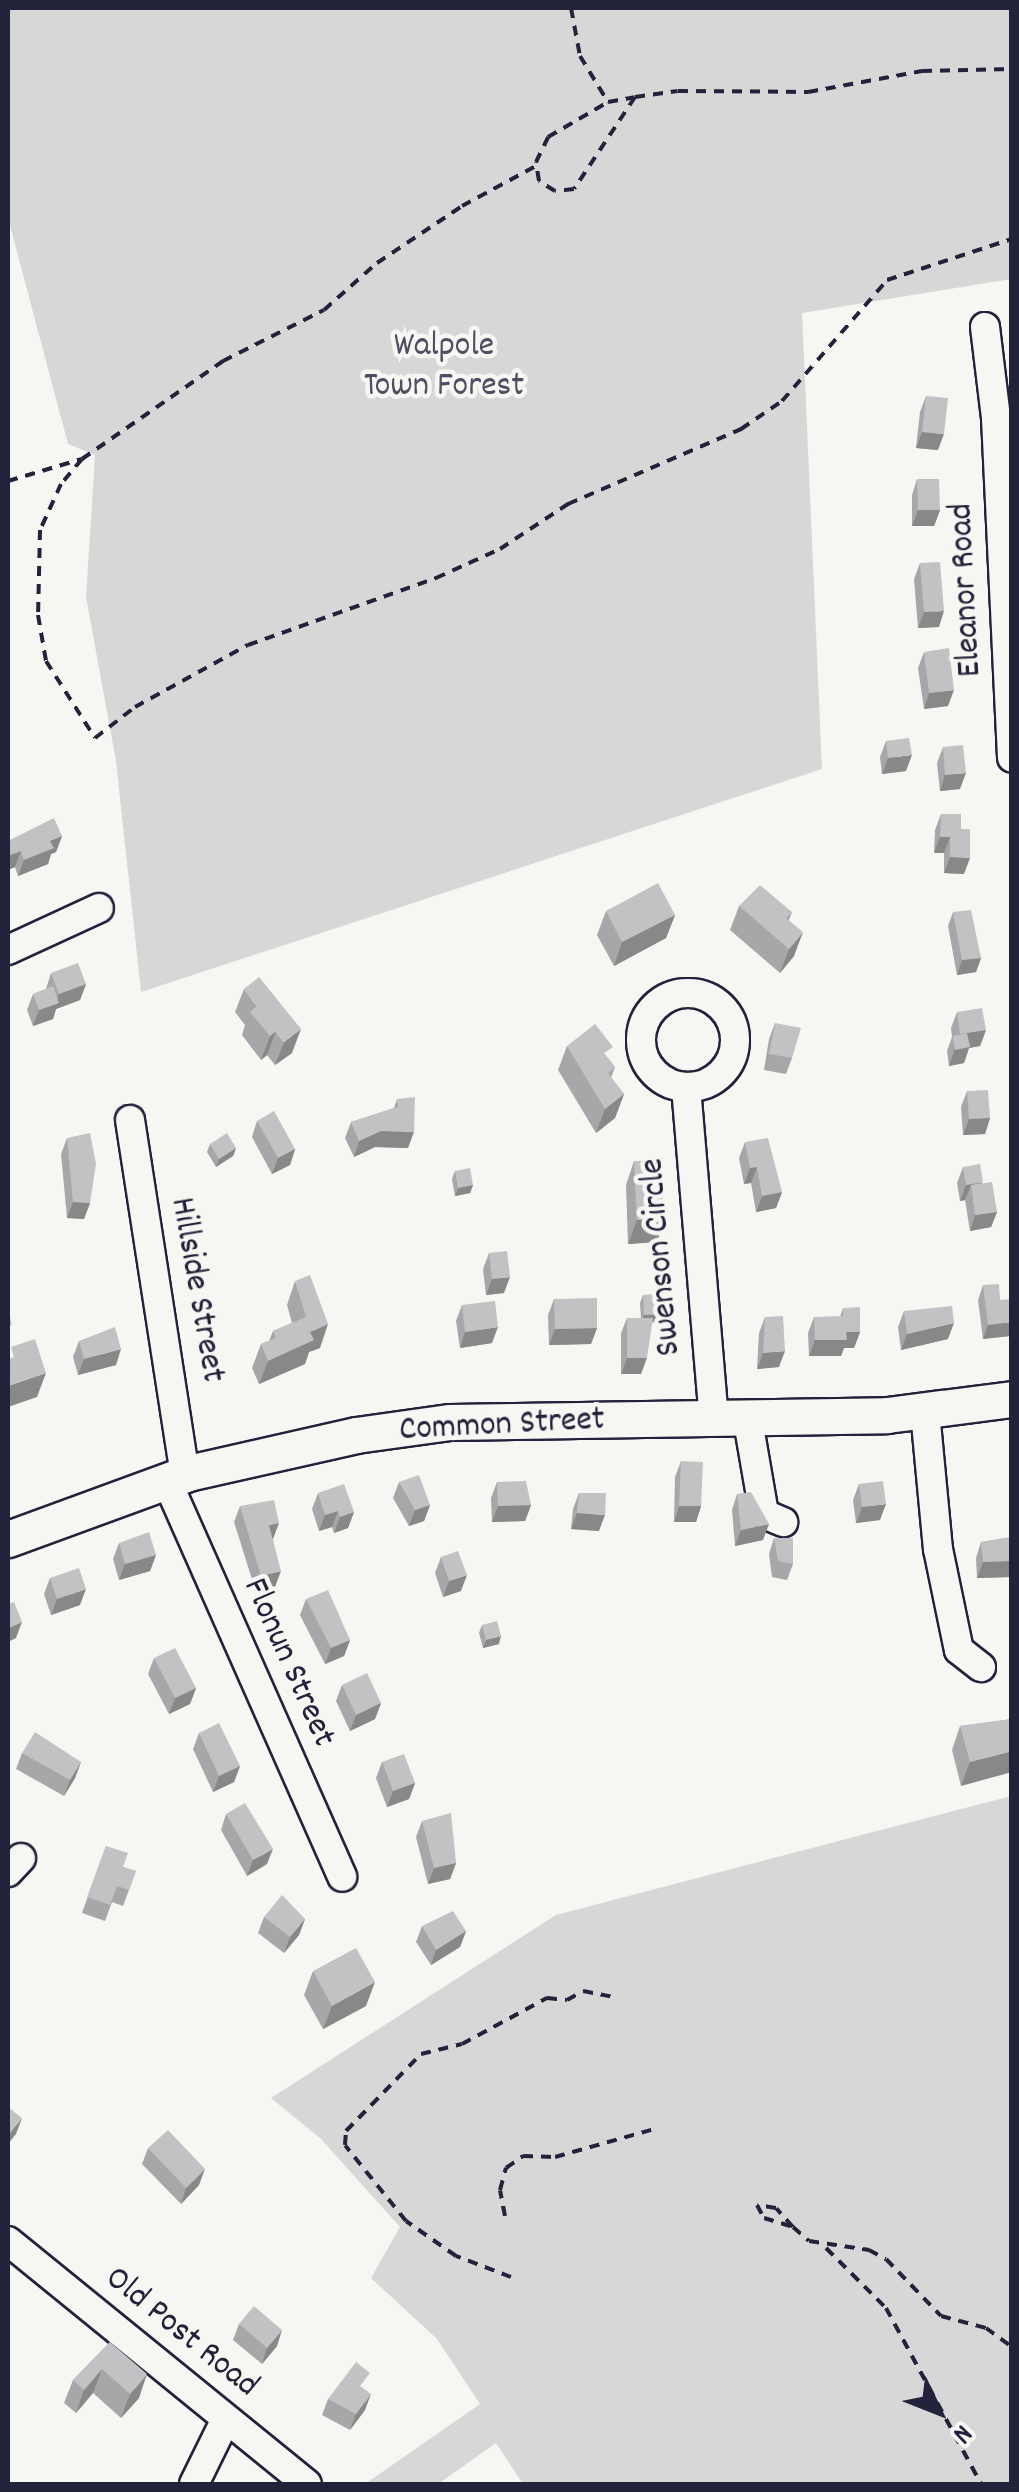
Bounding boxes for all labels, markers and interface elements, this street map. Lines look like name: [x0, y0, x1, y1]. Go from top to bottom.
park label: Walpole Town Forest: [364, 326, 524, 408]
street label: Eleanor Road: [941, 502, 993, 678]
street label: Swenson Circle: [632, 1156, 692, 1358]
street label: Hillside Street: [159, 1194, 233, 1386]
street label: Common Street: [398, 1400, 606, 1452]
street label: Flonun Street: [232, 1572, 344, 1754]
street label: Old Post Road: [96, 2258, 266, 2408]
north arrow: [889, 2362, 989, 2462]
text: N: [942, 2414, 980, 2451]

